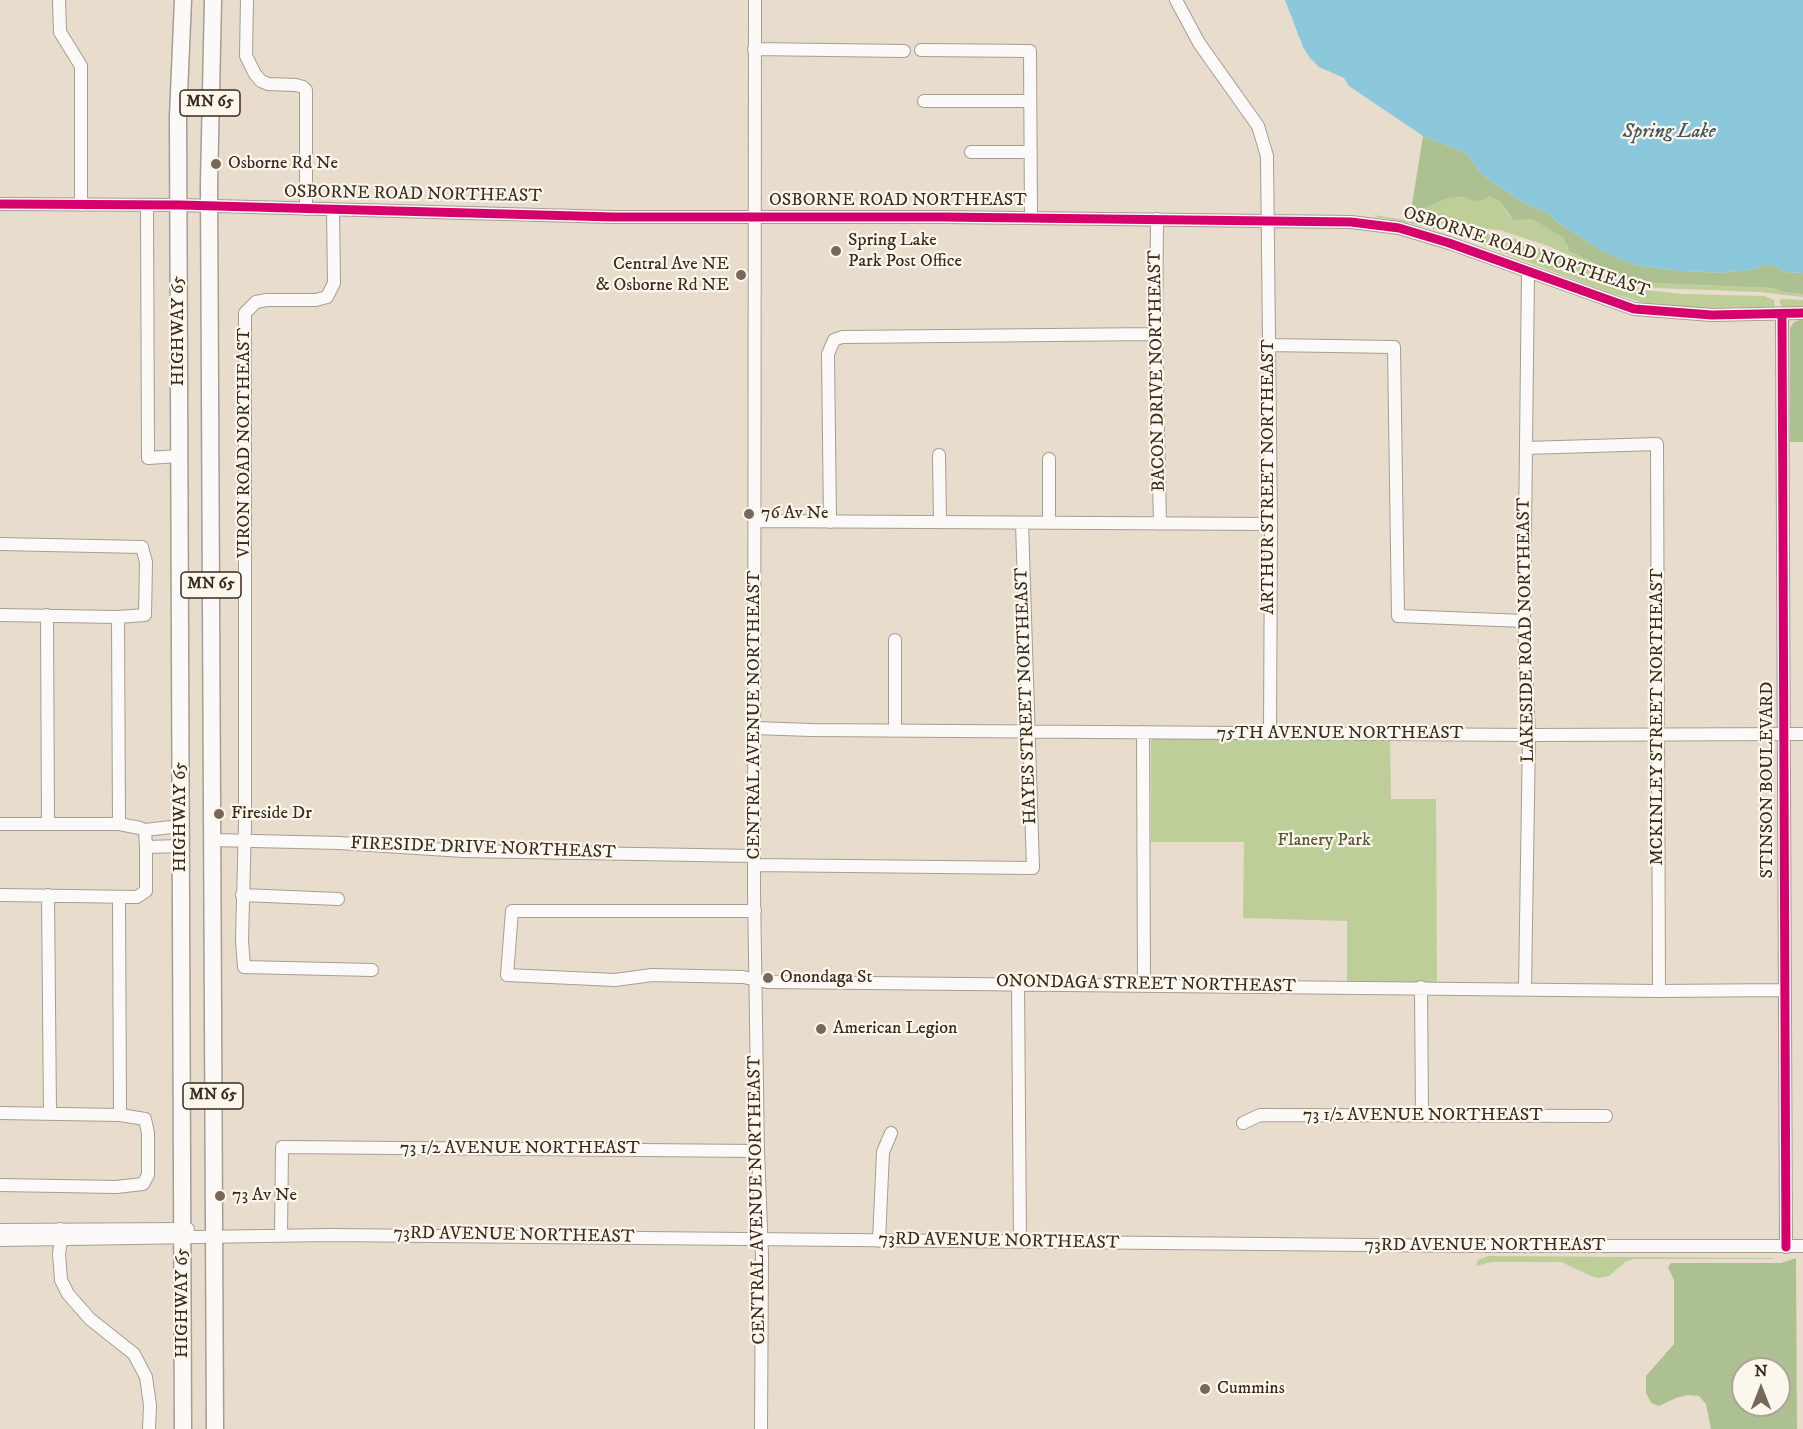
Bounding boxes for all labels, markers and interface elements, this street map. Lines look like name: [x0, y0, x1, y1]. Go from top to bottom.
road number: MN 65: [180, 90, 240, 116]
water label: Spring Lake: [1623, 121, 1715, 145]
place label: Osborne Rd Ne: [228, 153, 338, 175]
marker: Osborne Rd Ne: [209, 157, 223, 171]
street label: OSBORNE ROAD NORTHEAST: [284, 182, 542, 208]
street label: OSBORNE ROAD NORTHEAST: [769, 190, 1027, 212]
street label: OSBORNE ROAD NORTHEAST: [1400, 203, 1652, 303]
place label: Spring Lake Park Post Office: [848, 230, 962, 272]
marker: Spring Lake Park Post Office: [829, 244, 843, 258]
street label: BACON DRIVE NORTHEAST: [1145, 250, 1171, 492]
place label: Central Ave NE & Osborne Rd NE: [596, 254, 729, 296]
marker: Central Ave NE & Osborne Rd NE: [734, 268, 748, 282]
street label: HIGHWAY 65: [168, 276, 190, 386]
street label: VIRON ROAD NORTHEAST: [234, 328, 256, 558]
street label: ARTHUR STREET NORTHEAST: [1258, 339, 1280, 615]
street label: LAKESIDE ROAD NORTHEAST: [1514, 497, 1540, 763]
place label: 76 Av Ne: [761, 503, 828, 525]
marker: 76 Av Ne: [742, 507, 756, 521]
street label: HAYES STREET NORTHEAST: [1012, 567, 1042, 825]
street label: MCKINLEY STREET NORTHEAST: [1647, 568, 1669, 866]
street label: CENTRAL AVENUE NORTHEAST: [744, 571, 766, 859]
road number: MN 65: [181, 572, 241, 598]
street label: STINSON BOULEVARD: [1757, 682, 1779, 878]
street label: 75TH AVENUE NORTHEAST: [1217, 723, 1463, 745]
street label: HIGHWAY 65: [170, 762, 192, 872]
place label: Fireside Dr: [231, 803, 312, 825]
marker: Fireside Dr: [212, 807, 226, 821]
park label: Flanery Park: [1277, 830, 1371, 852]
street label: FIRESIDE DRIVE NORTHEAST: [350, 834, 616, 864]
place label: Onondaga St: [780, 967, 872, 989]
marker: Onondaga St: [761, 971, 775, 985]
street label: ONONDAGA STREET NORTHEAST: [996, 972, 1296, 998]
place label: American Legion: [833, 1018, 957, 1040]
marker: American Legion: [814, 1022, 828, 1036]
street label: CENTRAL AVENUE NORTHEAST: [745, 1055, 771, 1345]
road number: MN 65: [183, 1083, 243, 1109]
street label: 73 1/2 AVENUE NORTHEAST: [1303, 1105, 1543, 1127]
street label: 73 1/2 AVENUE NORTHEAST: [400, 1138, 640, 1160]
place label: 73 Av Ne: [232, 1185, 297, 1207]
marker: 73 Av Ne: [213, 1189, 227, 1203]
street label: 73RD AVENUE NORTHEAST: [393, 1223, 635, 1249]
street label: 73RD AVENUE NORTHEAST: [878, 1229, 1120, 1255]
street label: 73RD AVENUE NORTHEAST: [1364, 1235, 1606, 1257]
street label: HIGHWAY 65: [172, 1248, 194, 1358]
north arrow: [1731, 1357, 1791, 1417]
text: N: [1754, 1361, 1768, 1381]
place label: Cummins: [1217, 1378, 1285, 1400]
marker: Cummins: [1198, 1382, 1212, 1396]

